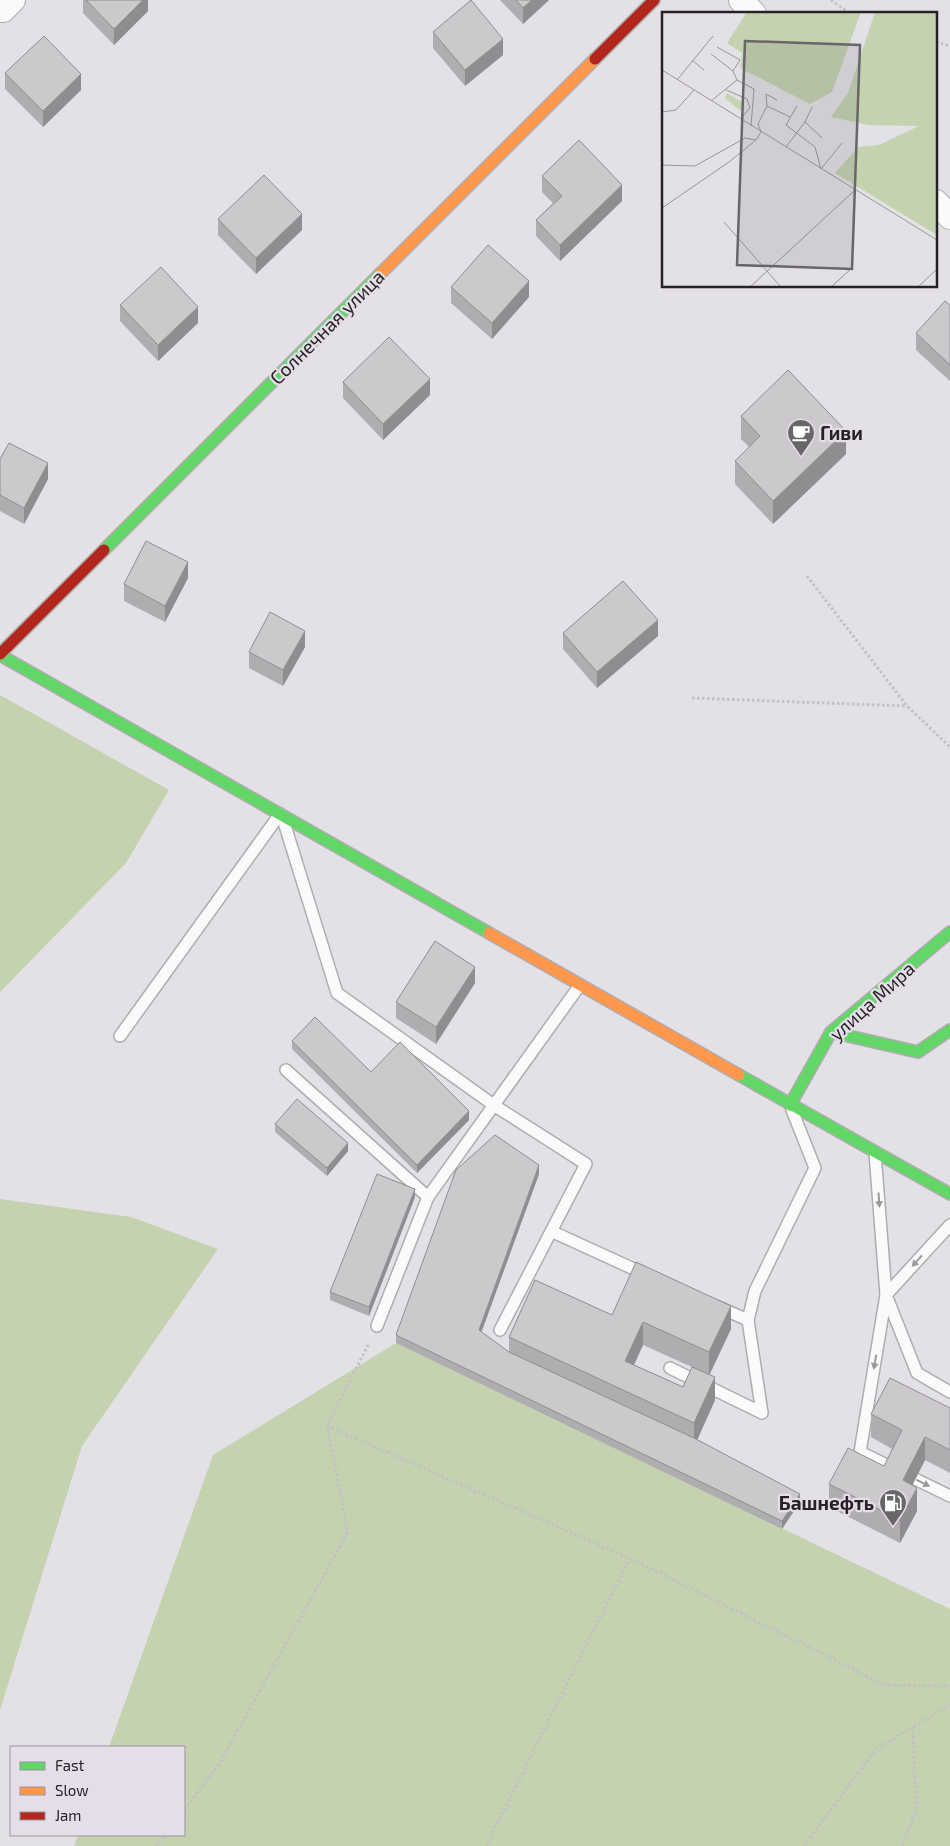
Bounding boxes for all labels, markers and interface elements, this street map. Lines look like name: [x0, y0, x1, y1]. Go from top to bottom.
inset map: [662, 12, 938, 288]
street label: Солнечная улица: [265, 265, 389, 389]
cafe icon: Гиви: [786, 418, 816, 457]
place label: Гиви: [820, 421, 863, 444]
street label: улица Мира: [824, 956, 920, 1046]
one-way arrow: [875, 1193, 883, 1209]
one-way arrow: [911, 1255, 923, 1267]
one-way arrow: [871, 1354, 879, 1370]
one-way arrow: [916, 1479, 930, 1487]
fuel station icon: Башнефть: [878, 1488, 908, 1527]
place label: Башнефть: [779, 1491, 874, 1514]
legend: [10, 1746, 185, 1836]
text: Fast: [55, 1756, 85, 1774]
text: Slow: [55, 1781, 89, 1799]
text: Jam: [55, 1806, 81, 1824]

